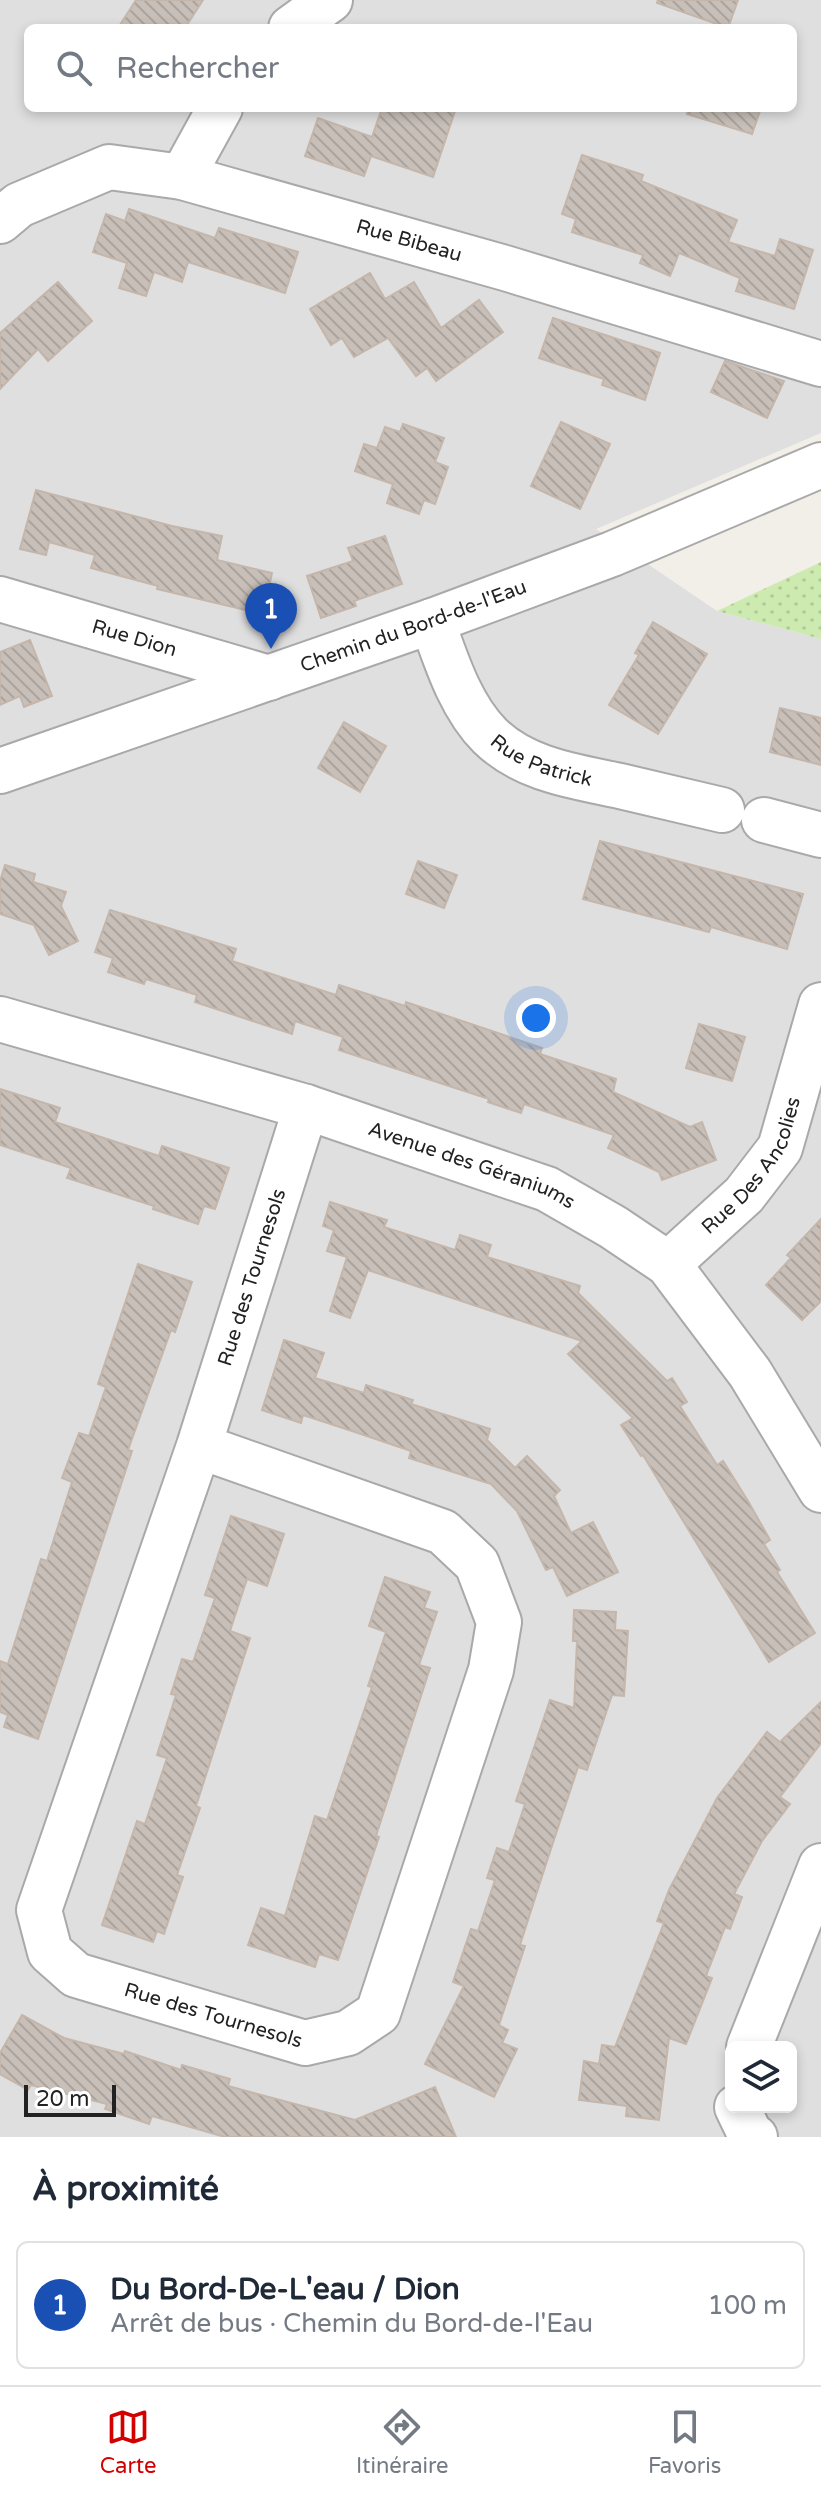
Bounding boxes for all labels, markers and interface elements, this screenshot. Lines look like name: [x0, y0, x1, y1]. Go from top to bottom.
search box: [24, 24, 797, 112]
icon: search: [52, 46, 96, 90]
text: Rechercher: [116, 50, 279, 87]
street label: Rue Bibeau: [353, 215, 465, 267]
street label: Chemin du Bord-de-l'Eau: [297, 575, 530, 678]
pin: 1: [245, 583, 297, 649]
street label: Rue Dion: [89, 615, 180, 662]
street label: Rue Patrick: [485, 729, 594, 792]
your location: [516, 998, 556, 1038]
street label: Rue Des Ancolies: [697, 1094, 806, 1239]
street label: Avenue des Géraniums: [365, 1117, 579, 1214]
street label: Rue des Tournesols: [213, 1186, 291, 1369]
street label: Rue des Tournesols: [121, 1978, 305, 2053]
map controls: [725, 2041, 797, 2113]
button: layers: [725, 2041, 797, 2113]
scale bar: [24, 2081, 116, 2117]
text: 20 m: [36, 2086, 90, 2112]
text: À proximité: [32, 2169, 219, 2210]
text: Du Bord-De-L'eau / Dion: [110, 2271, 460, 2308]
text: 1: [52, 2290, 68, 2321]
text: 100 m: [707, 2290, 787, 2321]
text: Arrêt de bus · Chemin du Bord-de-l'Eau: [110, 2308, 593, 2339]
tab: Carte: [100, 2405, 157, 2479]
tab: Itinéraire: [356, 2405, 449, 2479]
tab: Favoris: [648, 2405, 721, 2479]

